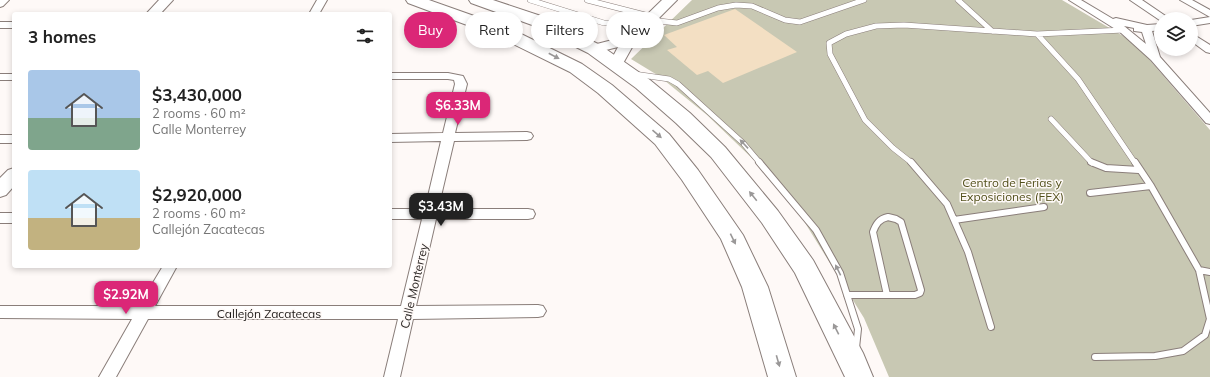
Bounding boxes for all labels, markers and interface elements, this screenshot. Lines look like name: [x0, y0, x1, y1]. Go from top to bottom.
chip: Buy: [404, 12, 457, 48]
chip: Rent: [465, 12, 523, 48]
chip: Filters: [531, 12, 598, 48]
chip: New: [606, 12, 664, 48]
map controls: [1154, 12, 1198, 56]
button: layers: [1154, 12, 1198, 56]
icon: filters: [354, 25, 376, 47]
text: 3 homes: [28, 26, 96, 47]
one-way arrow: [548, 53, 559, 59]
text: $3,430,000: [152, 84, 242, 105]
icon: home: [60, 86, 108, 134]
pin: $6.33M: [425, 92, 491, 126]
text: $6.33M: [435, 97, 481, 113]
text: 2 rooms · 60 m²: [152, 105, 246, 121]
text: Calle Monterrey: [152, 121, 246, 137]
one-way arrow: [651, 130, 662, 139]
one-way arrow: [739, 139, 749, 149]
park label: Centro de Ferias y Exposiciones (FEX): [960, 175, 1064, 204]
text: $2,920,000: [152, 184, 242, 205]
icon: home: [60, 186, 108, 234]
one-way arrow: [749, 190, 757, 201]
pin: $3.43M: [408, 193, 474, 227]
text: $3.43M: [418, 198, 464, 214]
text: 2 rooms · 60 m²: [152, 205, 246, 221]
text: Callejón Zacatecas: [152, 221, 265, 237]
one-way arrow: [730, 233, 736, 245]
street label: Calle Monterrey: [397, 241, 431, 330]
one-way arrow: [835, 265, 841, 276]
pin: $2.92M: [93, 281, 159, 315]
text: $2.92M: [103, 286, 149, 302]
street label: Callejón Zacatecas: [217, 306, 321, 321]
one-way arrow: [833, 323, 840, 335]
one-way arrow: [775, 355, 781, 367]

